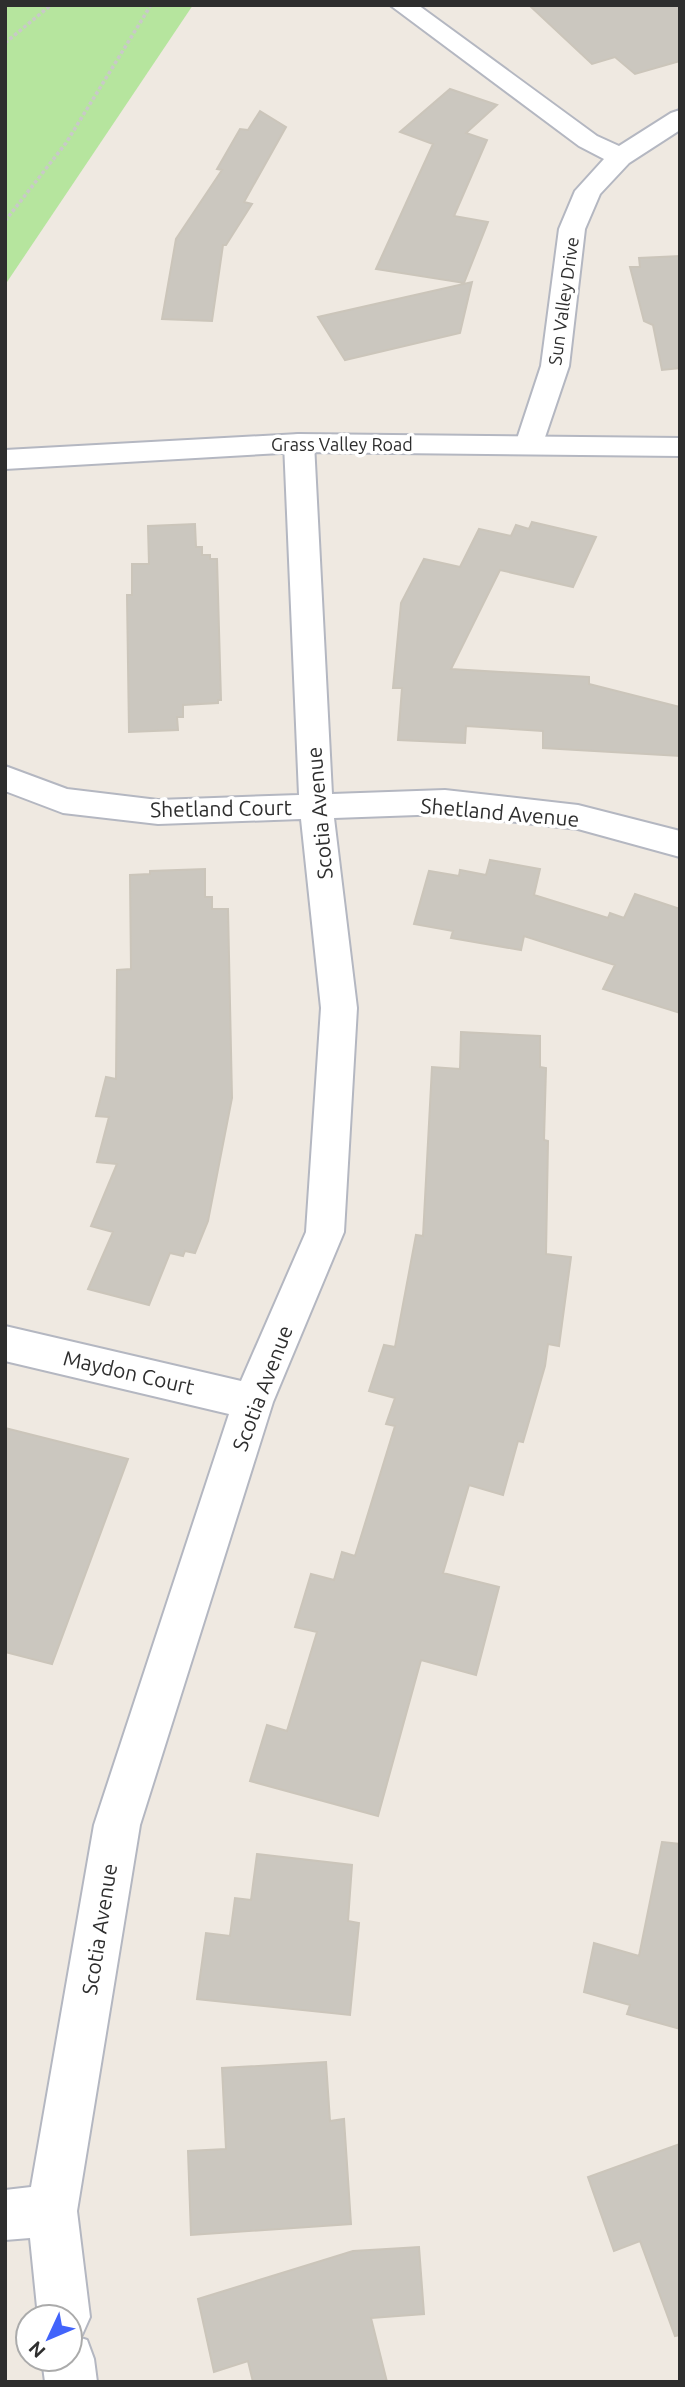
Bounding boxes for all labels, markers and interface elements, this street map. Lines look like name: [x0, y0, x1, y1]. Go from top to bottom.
street label: Sun Valley Drive: [544, 236, 582, 366]
street label: Grass Valley Road: [271, 434, 413, 454]
street label: Scotia Avenue: [301, 746, 337, 880]
street label: Shetland Avenue: [420, 793, 580, 831]
street label: Shetland Court: [150, 795, 292, 821]
street label: Scotia Avenue: [227, 1322, 297, 1454]
street label: Maydon Court: [61, 1345, 197, 1399]
street label: Scotia Avenue: [77, 1862, 121, 1996]
north arrow: [14, 2303, 84, 2373]
text: N: [24, 2337, 50, 2363]

